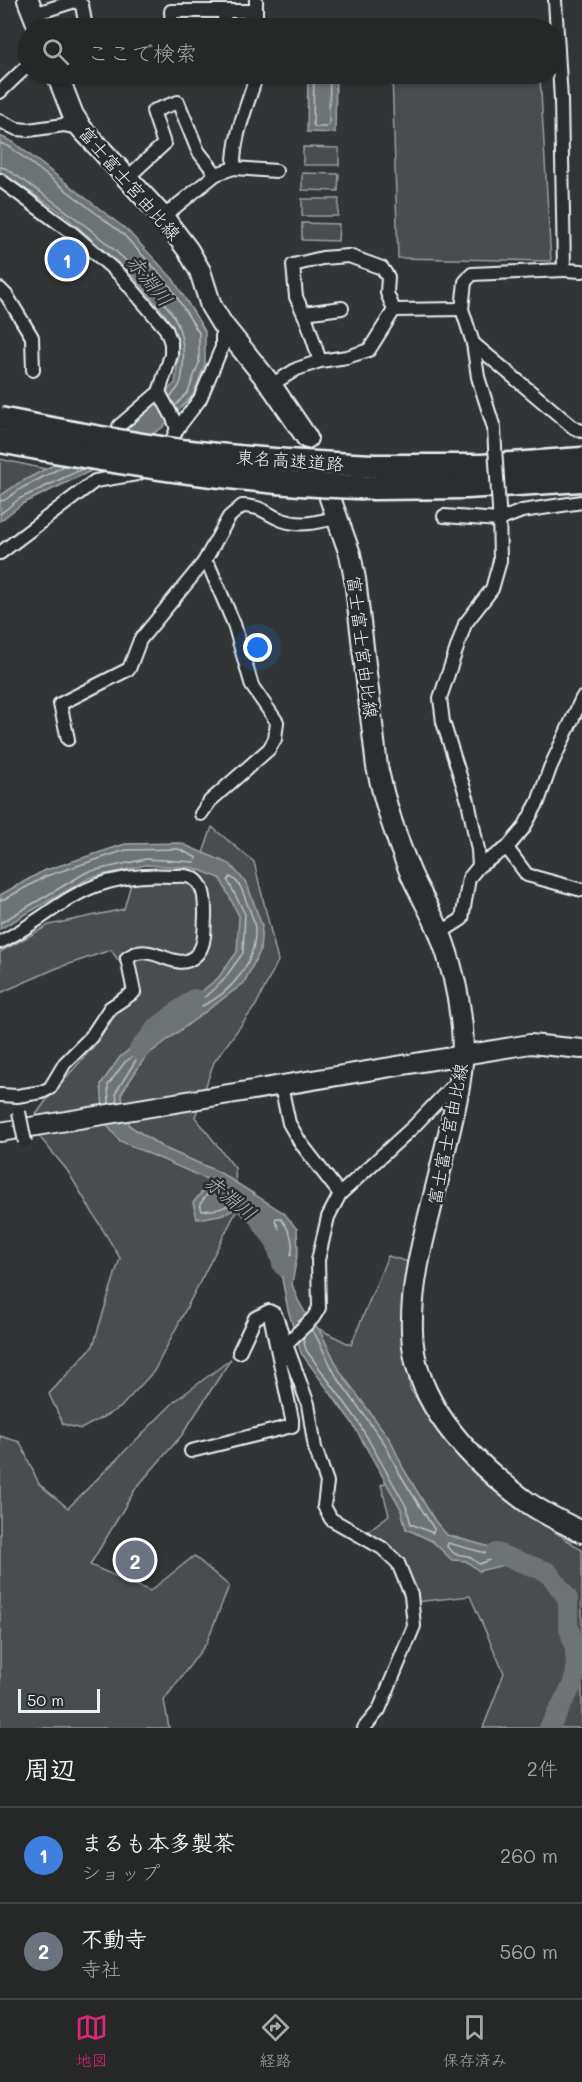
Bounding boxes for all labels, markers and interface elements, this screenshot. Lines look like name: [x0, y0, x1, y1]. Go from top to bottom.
search box: [18, 18, 564, 84]
icon: search: [39, 35, 72, 68]
text: ここで検索: [87, 38, 197, 67]
street label: 富士富士宮由比線: [74, 121, 186, 245]
pin: 1: [48, 236, 86, 282]
water label: 赤淵川: [121, 249, 179, 311]
street label: 東名高速道路: [235, 444, 345, 476]
street label: 富士富士宮由比線: [342, 574, 384, 720]
your location: [243, 633, 272, 662]
street label: 富士富士宮由比線: [421, 1061, 473, 1207]
water label: 赤淵川: [200, 1168, 262, 1226]
pin: 2: [116, 1538, 154, 1582]
scale bar: [18, 1686, 100, 1714]
text: 50 m: [27, 1689, 64, 1710]
text: 周辺: [24, 1752, 76, 1786]
text: 2件: [527, 1755, 558, 1781]
text: まるも本多製茶: [81, 1828, 235, 1857]
text: 1: [39, 1842, 48, 1868]
text: 260 m: [500, 1842, 558, 1868]
text: ショップ: [81, 1859, 160, 1885]
text: 不動寺: [81, 1924, 147, 1953]
text: 2: [38, 1938, 49, 1964]
text: 560 m: [500, 1938, 558, 1964]
text: 寺社: [81, 1955, 121, 1981]
tab: 地図: [75, 2011, 108, 2071]
tab: 経路: [259, 2011, 292, 2071]
tab: 保存済み: [443, 2011, 507, 2071]

